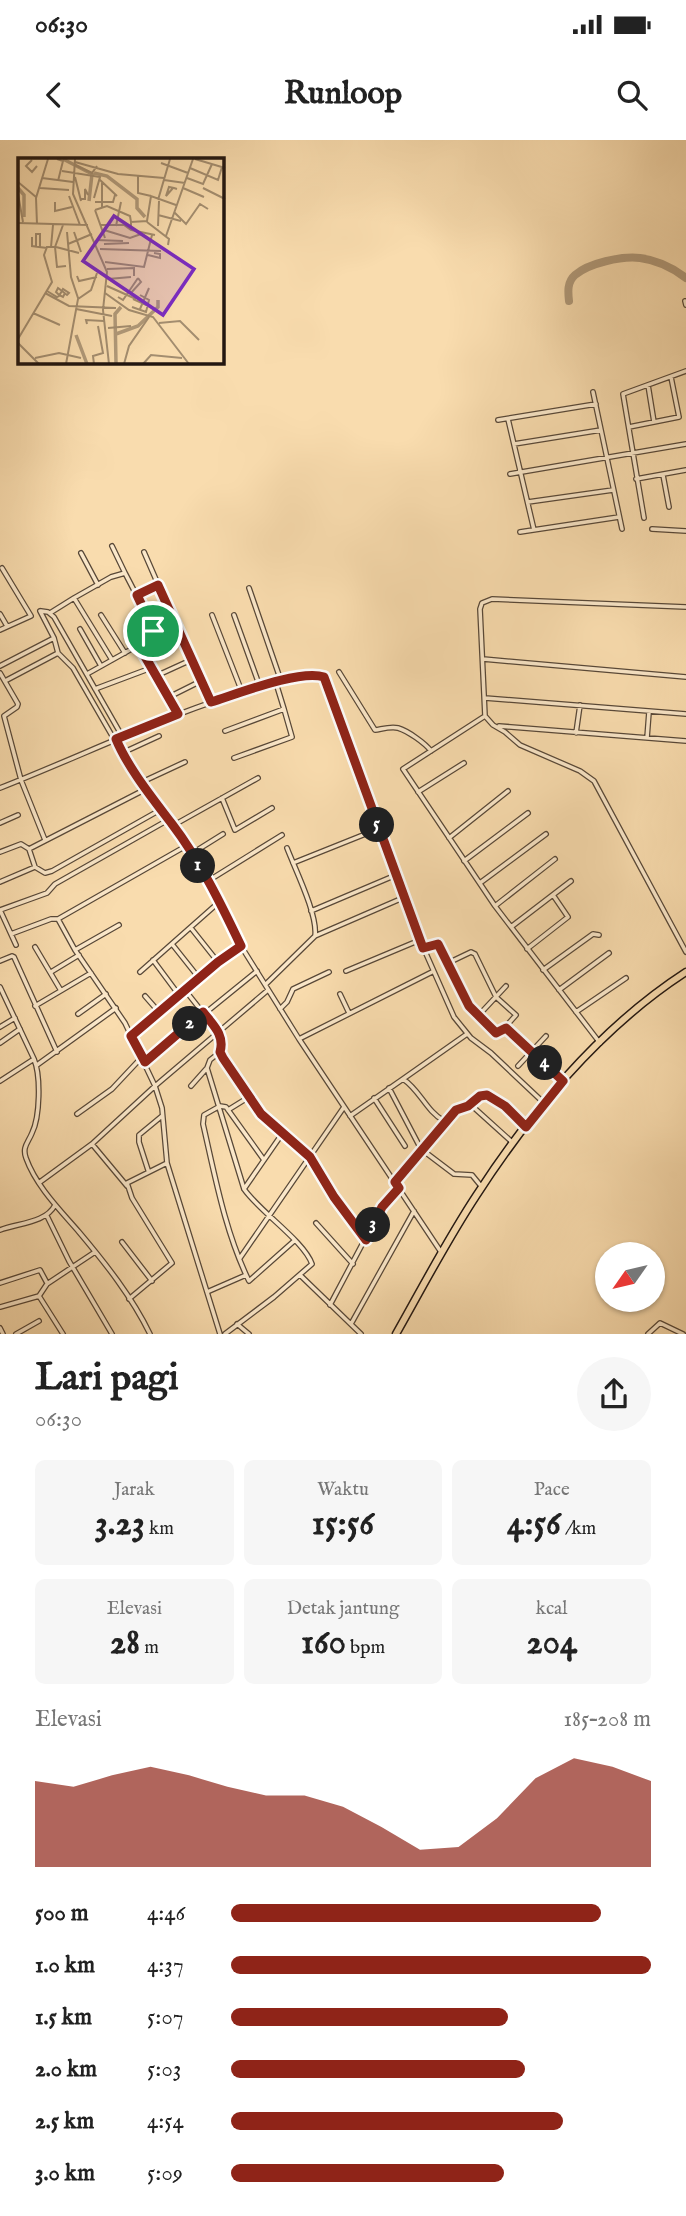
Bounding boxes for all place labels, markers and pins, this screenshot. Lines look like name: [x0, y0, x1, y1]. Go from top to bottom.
pin: [123, 601, 183, 661]
pin: 5: [360, 808, 394, 842]
pin: 1: [180, 848, 216, 884]
pin: 2: [172, 1006, 208, 1042]
pin: 4: [528, 1046, 562, 1080]
pin: 3: [356, 1208, 390, 1242]

